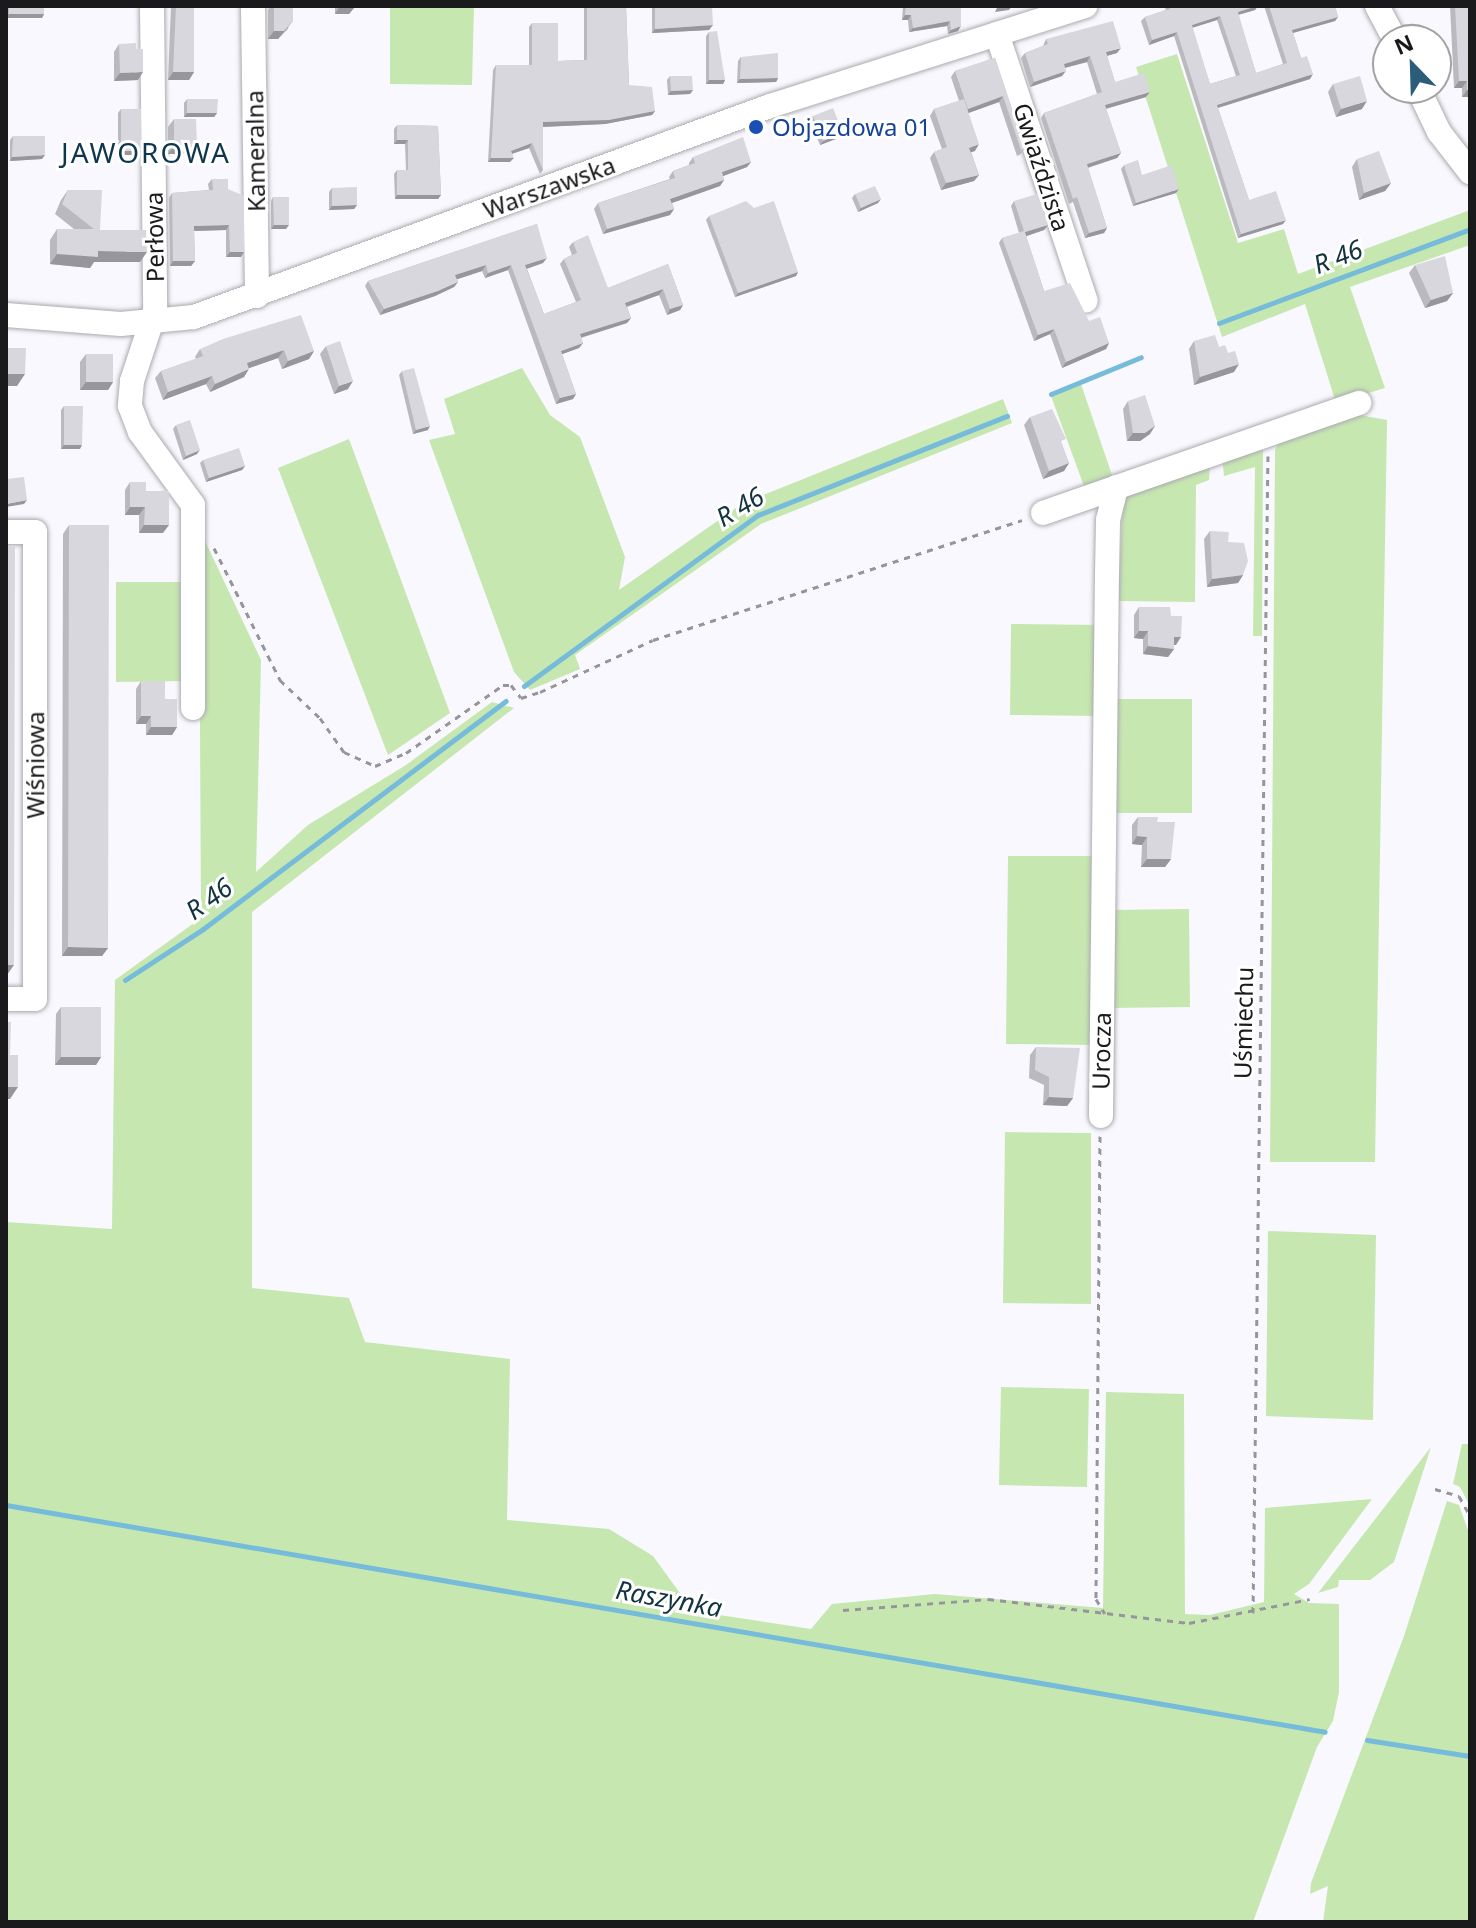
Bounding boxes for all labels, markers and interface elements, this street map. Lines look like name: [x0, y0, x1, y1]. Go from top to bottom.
north arrow: [1372, 24, 1452, 104]
text: N: [1389, 26, 1417, 61]
street label: Kameralna: [240, 90, 270, 212]
street label: Gwiaździsta: [1008, 99, 1076, 235]
place label: Objazdowa 01: [772, 113, 931, 141]
marker: Objazdowa 01: [747, 118, 765, 136]
district label: JAWOROWA: [61, 135, 231, 169]
street label: Warszawska: [479, 150, 619, 224]
street label: Perłowa: [139, 191, 169, 283]
water label: R 46: [1309, 233, 1367, 281]
water label: R 46: [710, 481, 770, 533]
street label: Wiśniowa: [21, 711, 49, 819]
water label: R 46: [179, 872, 239, 926]
street label: Uśmiechu: [1228, 967, 1258, 1079]
street label: Urocza: [1086, 1012, 1116, 1090]
water label: Raszynka: [613, 1574, 725, 1624]

